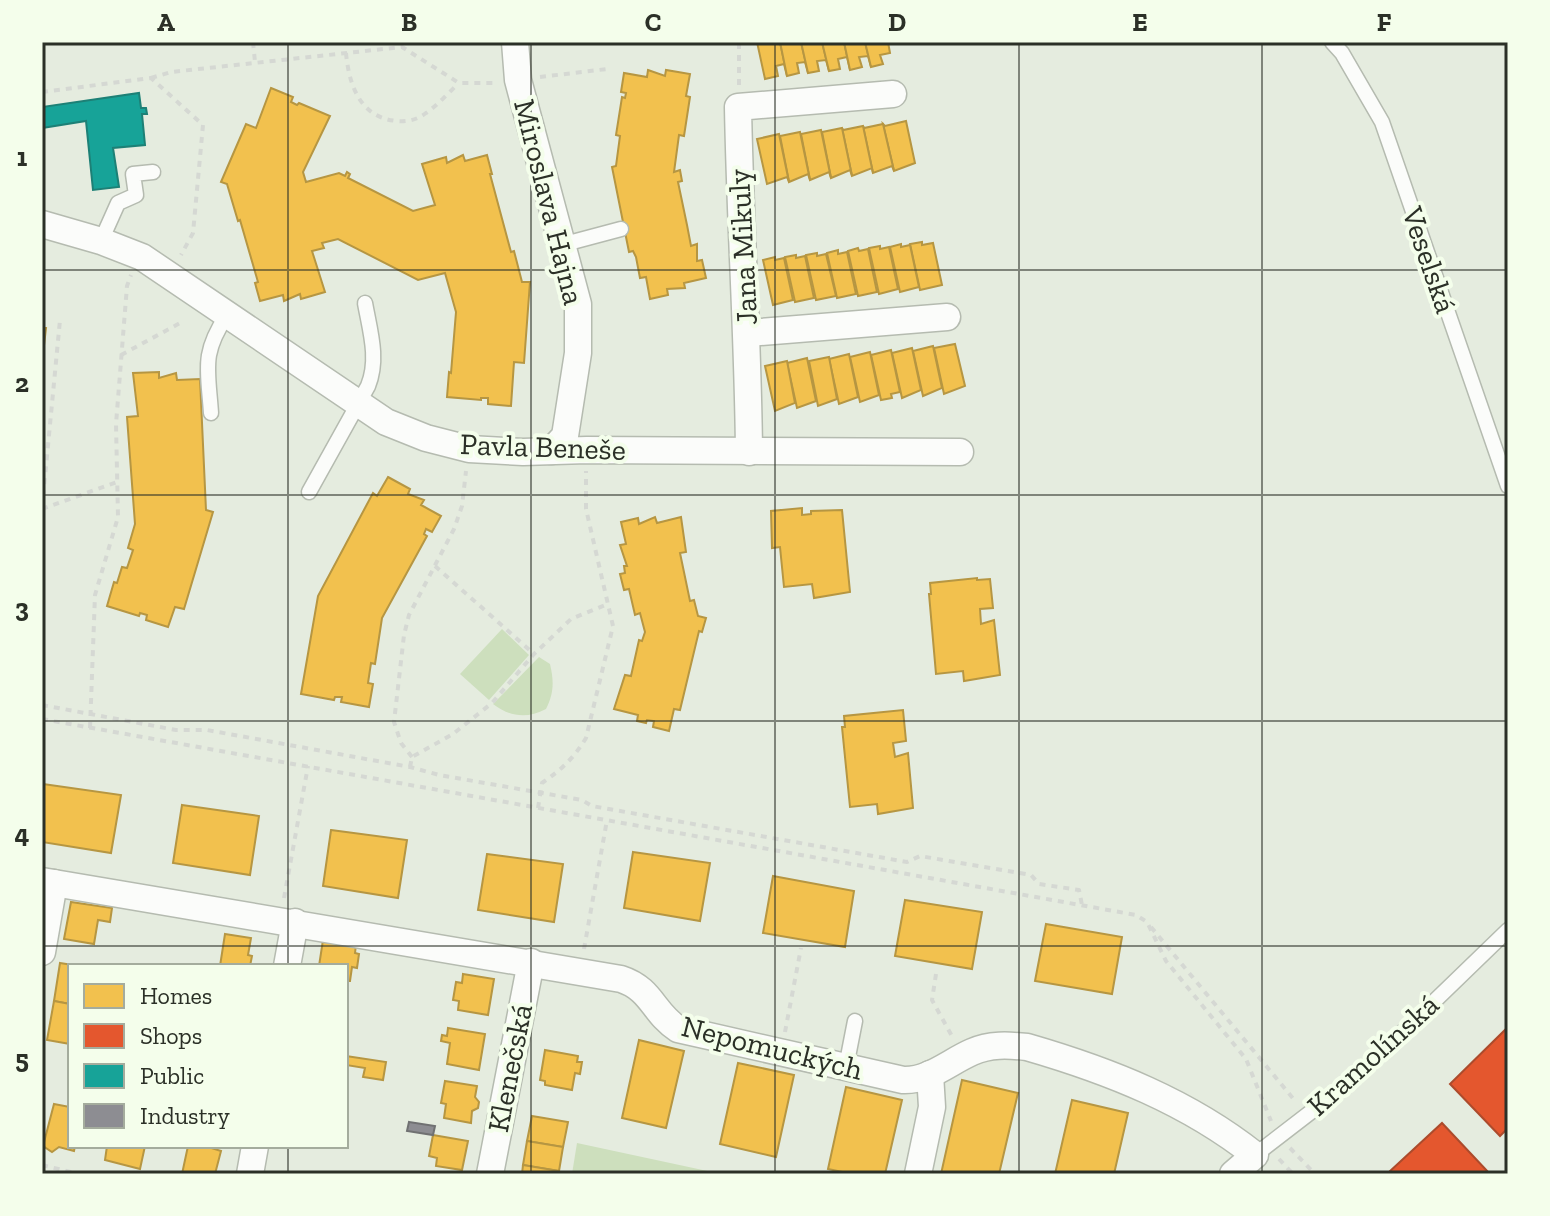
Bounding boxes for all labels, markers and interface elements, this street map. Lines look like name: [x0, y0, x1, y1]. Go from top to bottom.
text: A: [157, 6, 175, 38]
text: B: [401, 6, 417, 38]
text: C: [645, 6, 661, 38]
text: D: [888, 6, 906, 38]
text: E: [1132, 6, 1148, 38]
text: F: [1377, 6, 1392, 38]
street label: Miroslava Hajna: [506, 96, 592, 308]
text: 1: [17, 141, 28, 173]
street label: Jana Mikuly: [721, 167, 765, 326]
street label: Veselská: [1394, 201, 1464, 318]
text: 2: [15, 367, 29, 399]
street label: Pavla Beneše: [460, 426, 626, 468]
text: 3: [15, 592, 29, 624]
text: 4: [15, 818, 30, 850]
legend: [68, 964, 348, 1148]
text: Homes: [140, 981, 212, 1010]
street label: Kramolínská: [1300, 987, 1446, 1123]
street label: Klenečská: [480, 1001, 540, 1135]
street label: Nepomuckých: [678, 1008, 866, 1088]
text: Shops: [140, 1021, 202, 1050]
text: 5: [15, 1043, 29, 1075]
text: Public: [140, 1061, 204, 1090]
text: Industry: [140, 1101, 231, 1130]

